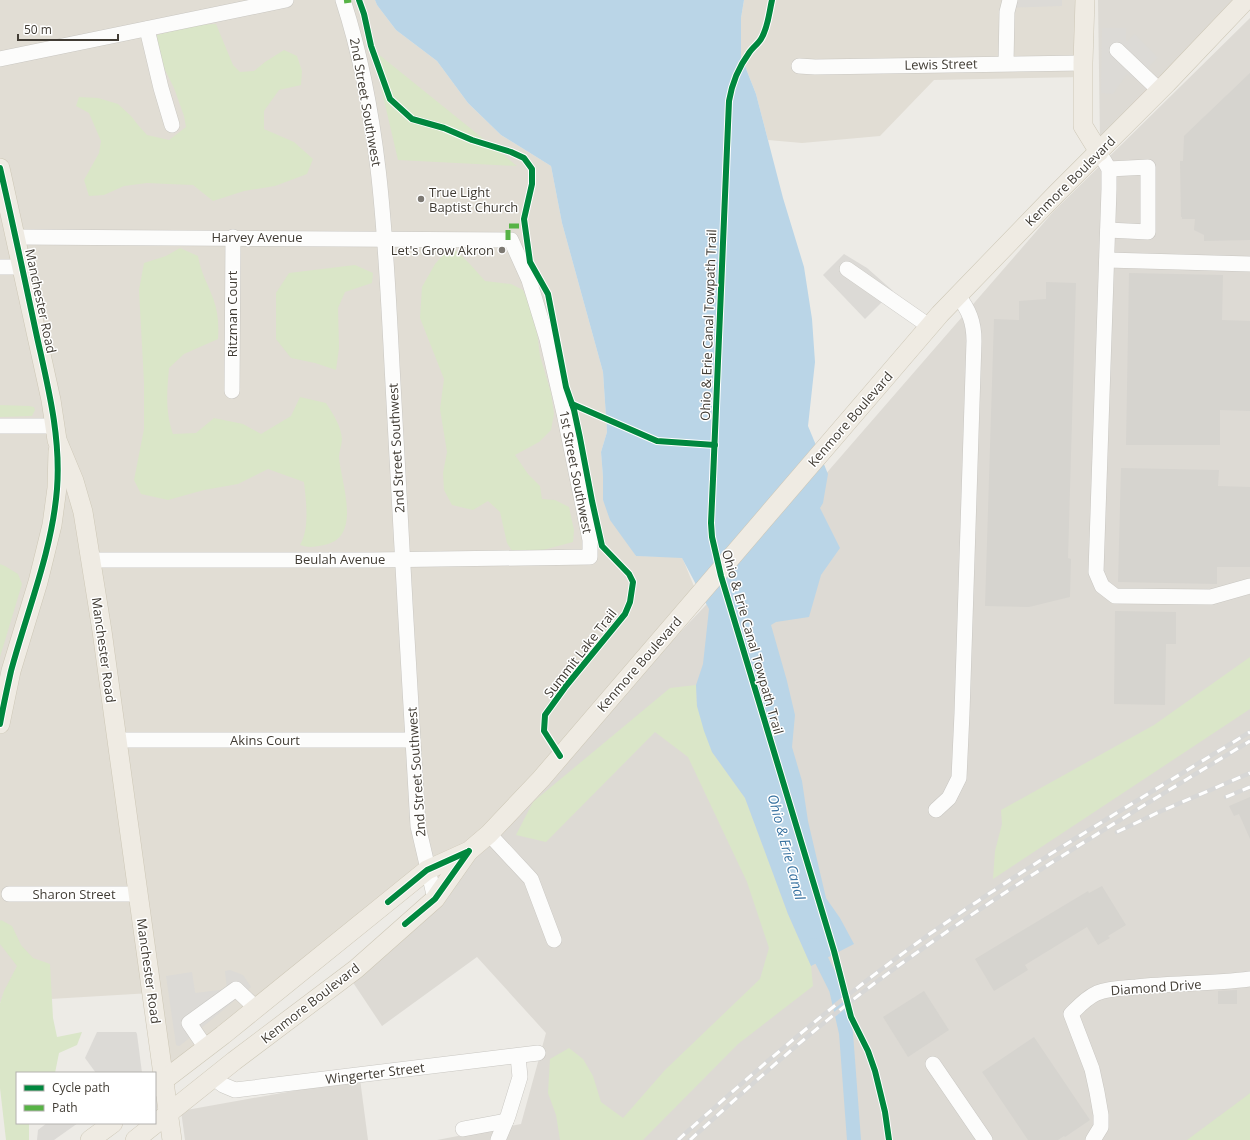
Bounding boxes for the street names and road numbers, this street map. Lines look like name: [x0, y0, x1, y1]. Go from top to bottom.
street label: 2nd Street Southwest: [346, 36, 386, 168]
street label: Lewis Street: [904, 54, 978, 74]
street label: Kenmore Boulevard: [1021, 132, 1119, 230]
street label: Harvey Avenue: [211, 228, 303, 246]
street label: Ohio & Erie Canal Towpath Trail: [696, 229, 720, 421]
street label: Manchester Road: [21, 247, 61, 355]
street label: Ritzman Court: [223, 270, 241, 357]
street label: Kenmore Boulevard: [804, 367, 896, 471]
street label: 2nd Street Southwest: [384, 382, 408, 513]
street label: 1st Street Southwest: [555, 409, 597, 535]
street label: Ohio & Erie Canal Towpath Trail: [718, 547, 788, 737]
street label: Beulah Avenue: [295, 550, 385, 568]
street label: Manchester Road: [88, 596, 120, 704]
street label: Summit Lake Trail: [540, 605, 620, 701]
street label: Kenmore Boulevard: [593, 612, 685, 716]
street label: 2nd Street Southwest: [402, 706, 430, 838]
street label: Akins Court: [230, 731, 300, 749]
street label: Sharon Street: [32, 885, 116, 903]
street label: Manchester Road: [133, 917, 165, 1025]
street label: Kenmore Boulevard: [257, 959, 363, 1047]
street label: Diamond Drive: [1110, 975, 1202, 999]
street label: Wingerter Street: [324, 1058, 426, 1088]

